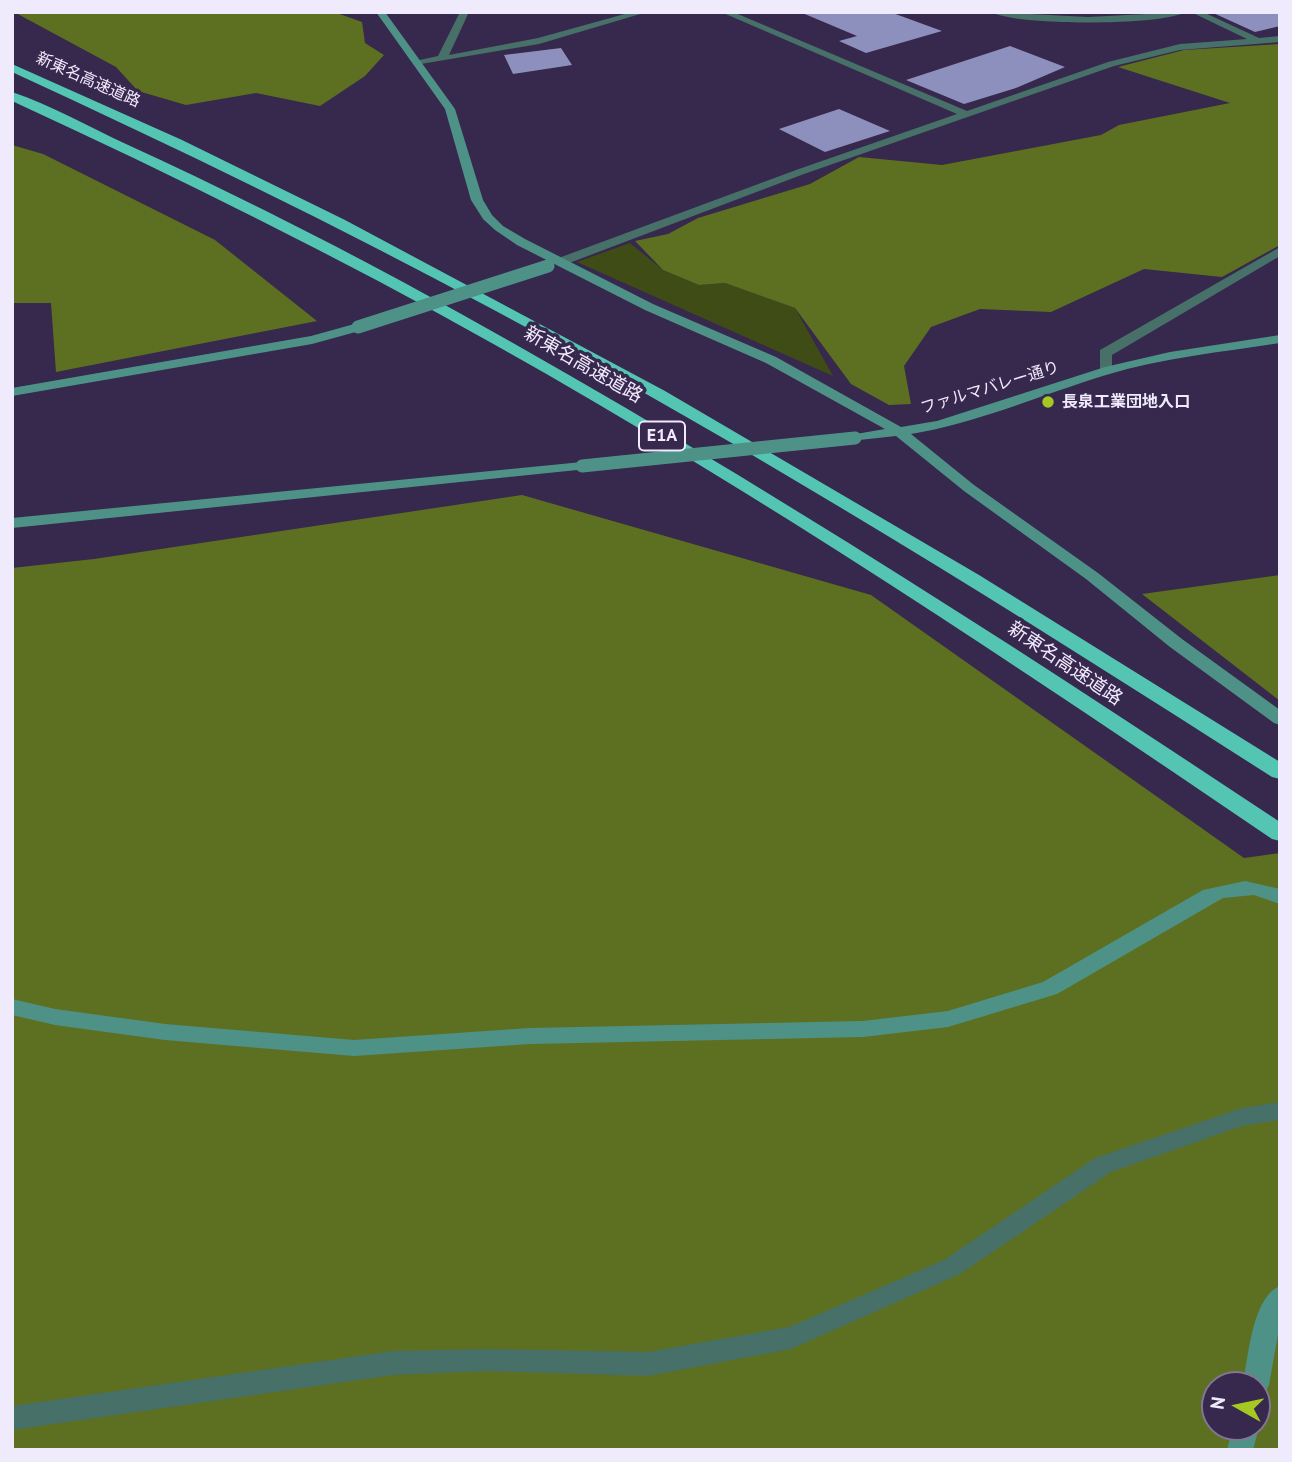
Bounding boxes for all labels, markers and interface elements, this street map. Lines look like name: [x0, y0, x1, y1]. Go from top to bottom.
street label: 新東名高速道路: [33, 48, 143, 112]
street label: 新東名高速道路: [520, 322, 646, 408]
street label: ファルマバレー通り: [918, 358, 1062, 418]
place label: 長泉工業団地入口: [1062, 392, 1190, 412]
marker: 長泉工業団地入口: [1040, 394, 1056, 410]
road number: E1A: [639, 422, 685, 450]
street label: 新東名高速道路: [1003, 617, 1127, 711]
north arrow: [1201, 1371, 1271, 1441]
text: N: [1204, 1395, 1230, 1411]

